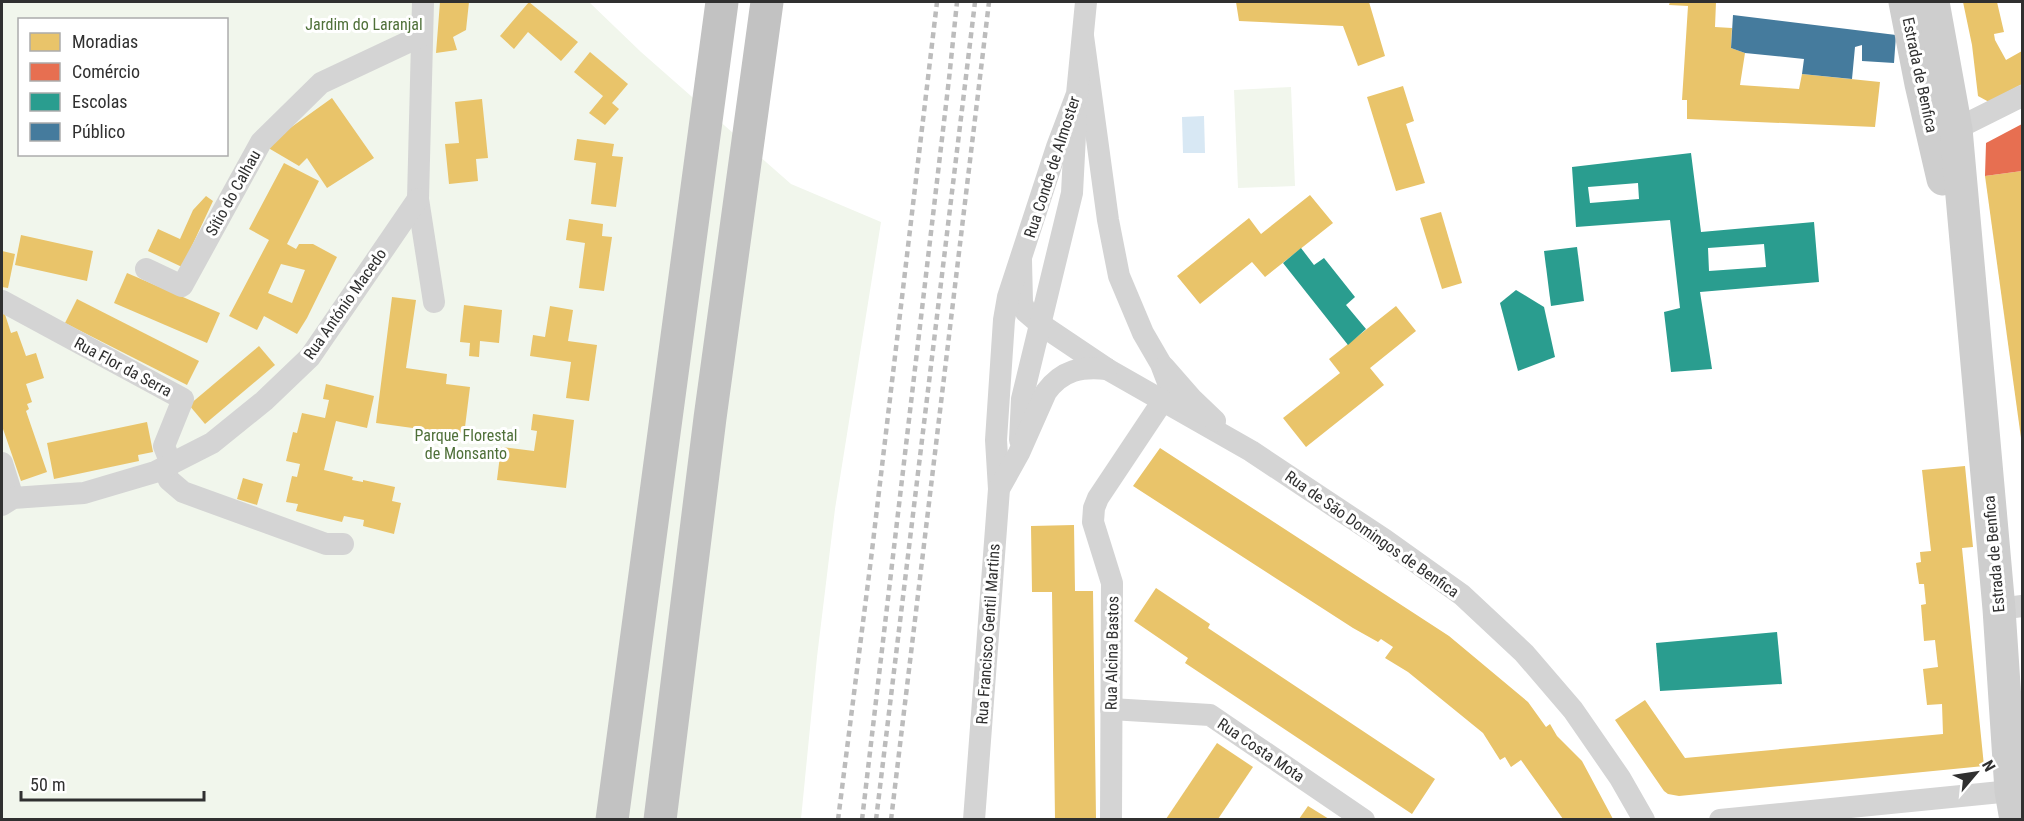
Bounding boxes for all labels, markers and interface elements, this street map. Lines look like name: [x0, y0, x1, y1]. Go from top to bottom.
park label: Jardim do Laranjal: [305, 15, 423, 34]
street label: Estrada de Benfica: [1898, 16, 1942, 134]
legend: [18, 18, 228, 156]
text: Moradias: [72, 31, 138, 52]
text: Comércio: [72, 61, 140, 82]
text: Escolas: [72, 91, 127, 112]
street label: Rua Conde de Almoster: [1020, 94, 1084, 240]
text: Público: [72, 121, 125, 142]
street label: Sítio do Calhau: [202, 147, 264, 239]
street label: Rua António Macedo: [300, 245, 390, 363]
street label: Rua Flor da Serra: [71, 333, 175, 401]
park label: Parque Florestal de Monsanto: [414, 426, 518, 463]
street label: Rua de São Domingos de Benfica: [1281, 467, 1463, 601]
street label: Estrada de Benfica: [1979, 495, 2009, 613]
street label: Rua Francisco Gentil Martins: [972, 543, 1004, 725]
street label: Rua Alcina Bastos: [1102, 596, 1122, 710]
street label: Rua Costa Mota: [1214, 714, 1308, 786]
north arrow: [1946, 743, 2006, 803]
text: N: [1978, 757, 1999, 775]
scale bar: [21, 764, 204, 802]
text: 50 m: [30, 774, 65, 795]

